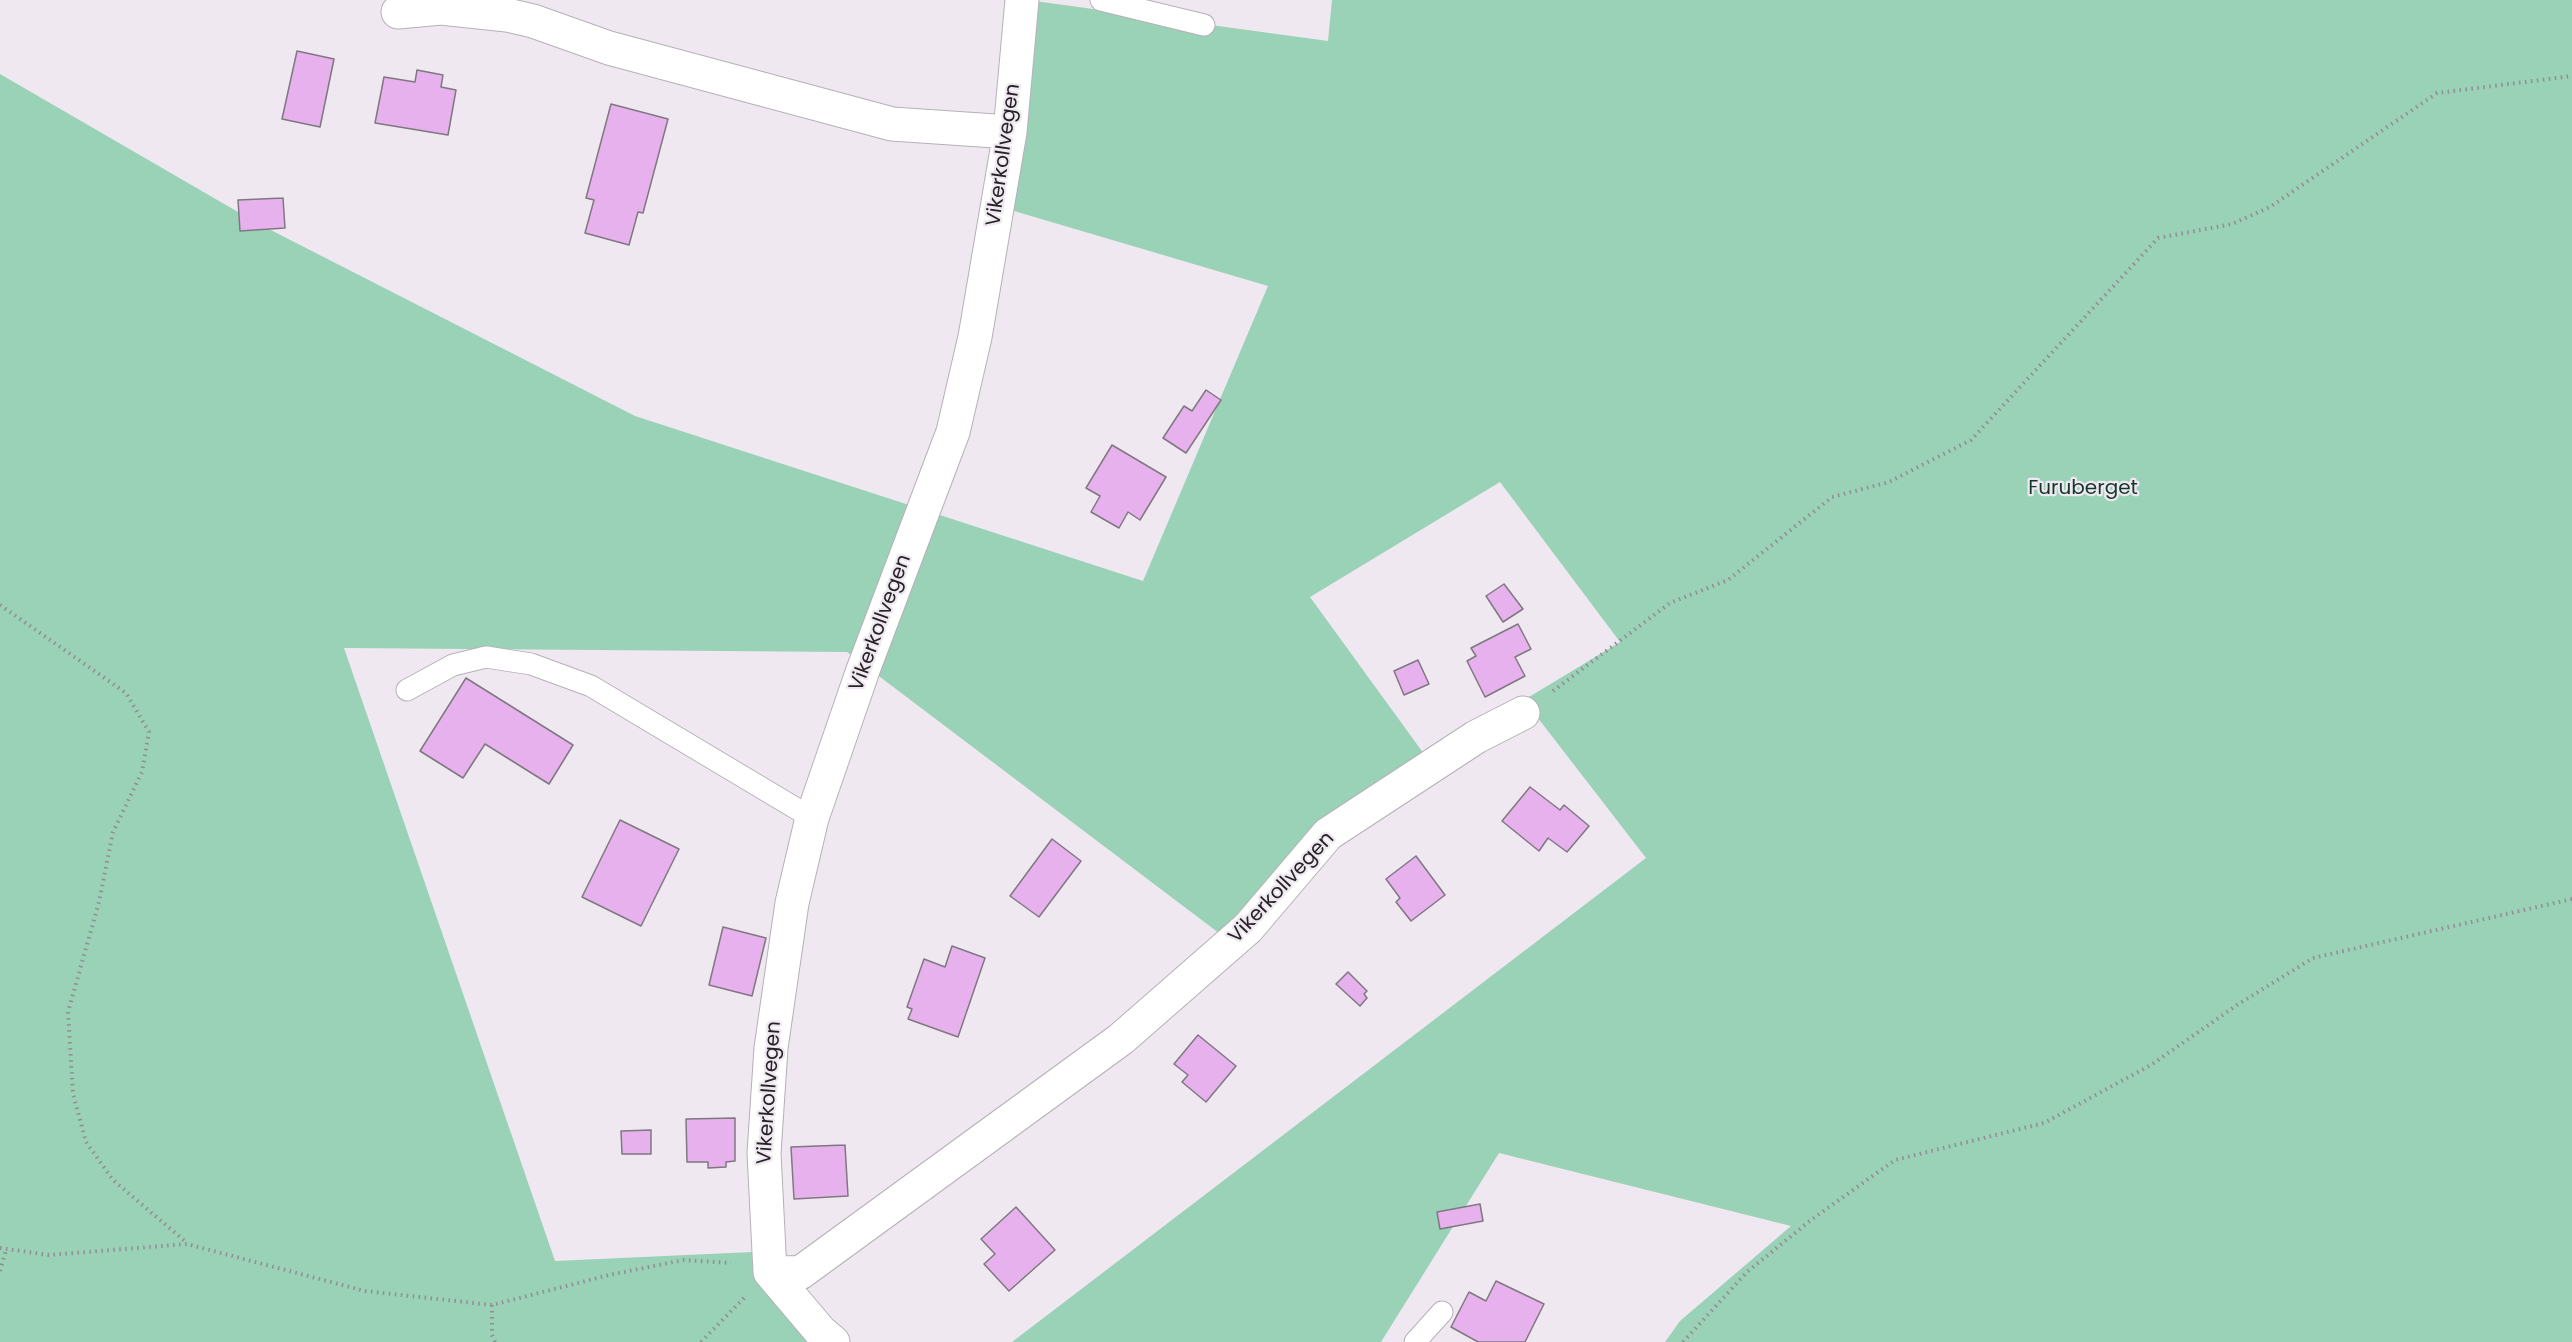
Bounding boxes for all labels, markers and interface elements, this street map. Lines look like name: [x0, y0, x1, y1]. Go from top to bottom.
street label: Vikerkollvegen: [982, 82, 1026, 228]
park label: Furuberget: [2028, 477, 2138, 501]
street label: Vikerkollvegen: [845, 551, 917, 695]
street label: Vikerkollvegen: [1224, 827, 1340, 949]
street label: Vikerkollvegen: [753, 1020, 787, 1166]

